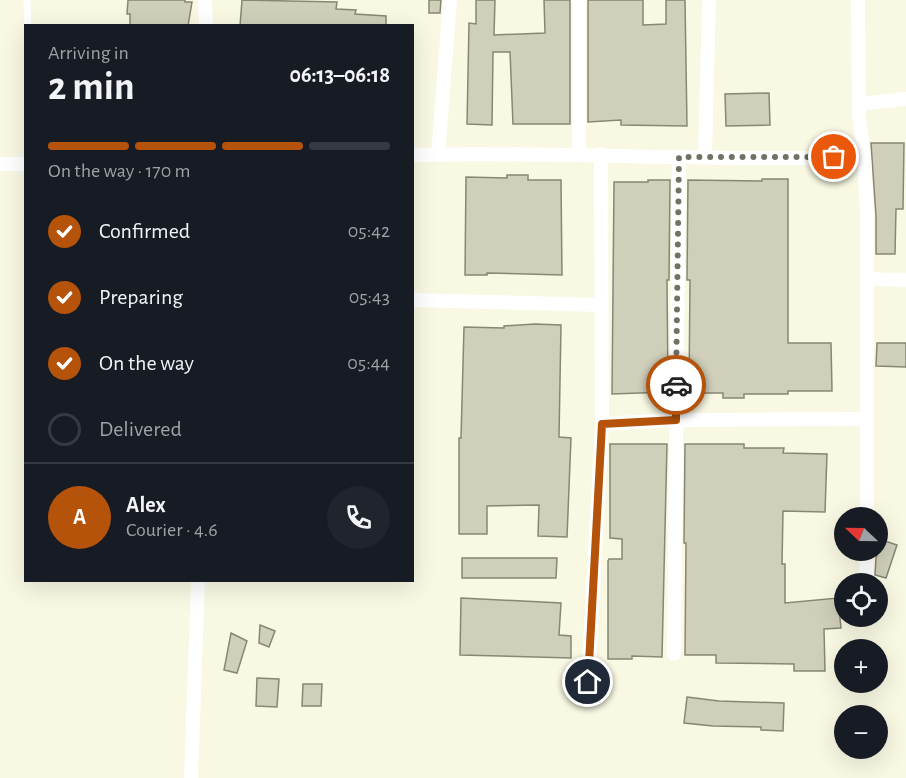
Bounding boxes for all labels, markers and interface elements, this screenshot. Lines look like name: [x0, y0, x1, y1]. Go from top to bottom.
text: Arriving in: [48, 43, 129, 63]
text: 06:13–06:18: [289, 64, 390, 86]
text: 2 min: [48, 68, 135, 107]
pin: [808, 131, 859, 182]
icon: bag: [817, 140, 850, 173]
text: On the way · 170 m: [48, 161, 191, 181]
icon: check: [48, 215, 81, 248]
text: Confirmed: [99, 220, 190, 242]
text: 05:42: [348, 221, 390, 241]
icon: check: [48, 281, 81, 314]
text: Preparing: [99, 286, 183, 308]
text: 05:43: [349, 287, 390, 307]
icon: check: [48, 347, 81, 380]
text: On the way: [99, 352, 194, 374]
text: 05:44: [347, 353, 390, 373]
courier: [646, 355, 706, 415]
icon: car: [660, 369, 693, 402]
text: Delivered: [99, 418, 182, 440]
button: phone: [327, 486, 390, 549]
text: Alex: [126, 494, 166, 516]
text: A: [73, 506, 86, 528]
north arrow: [834, 507, 888, 561]
map controls: [834, 507, 888, 759]
text: Courier · 4.6: [126, 520, 218, 540]
button: locate: [834, 573, 888, 627]
button: +: [834, 639, 888, 693]
pin: [562, 656, 613, 707]
icon: home: [571, 665, 604, 698]
button: −: [834, 705, 888, 759]

